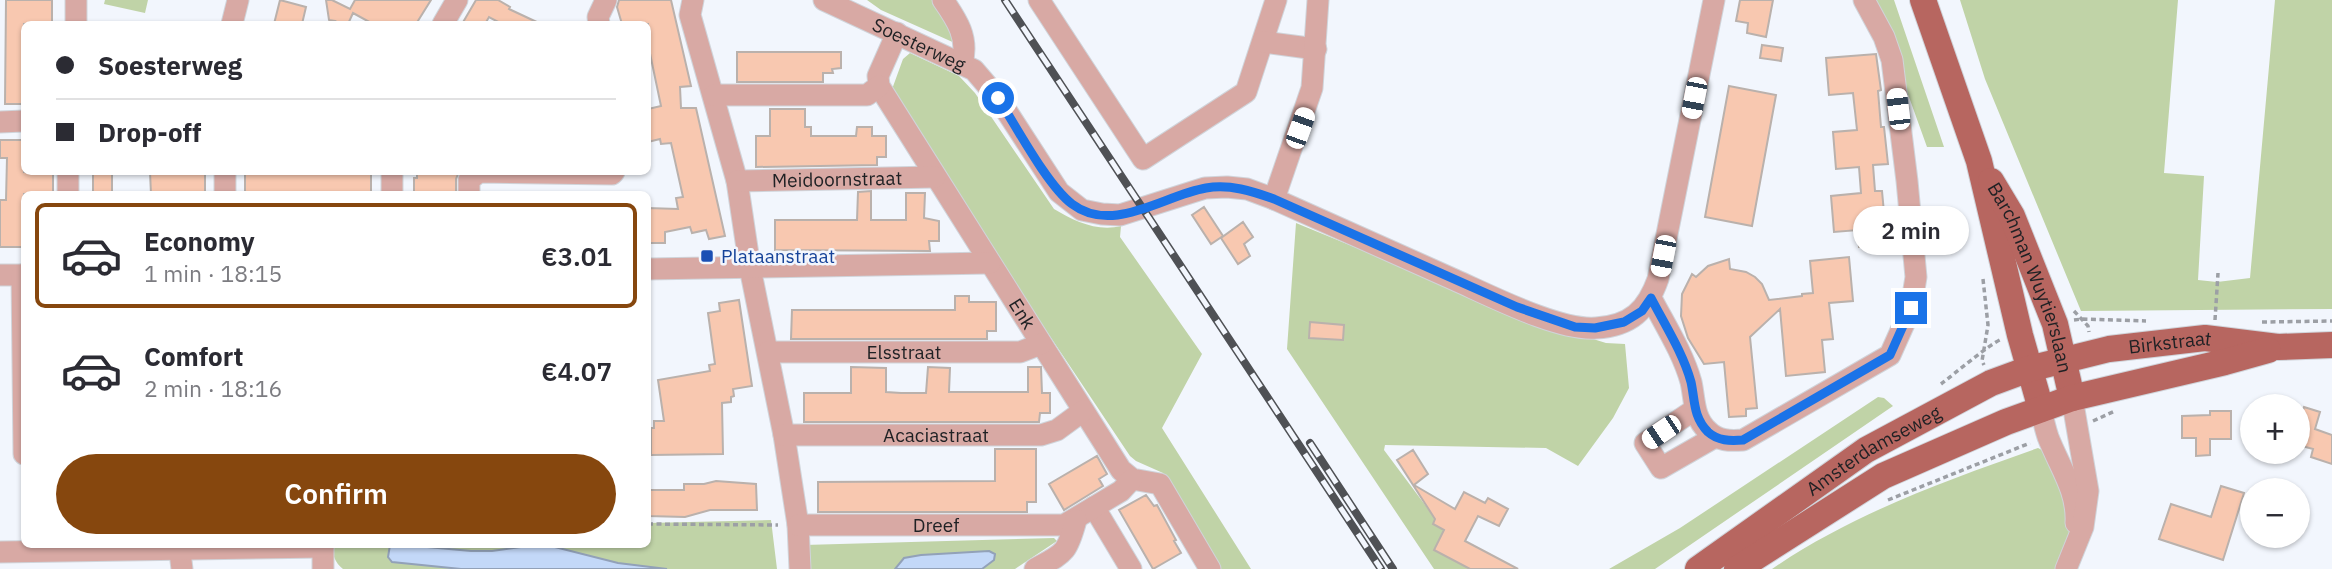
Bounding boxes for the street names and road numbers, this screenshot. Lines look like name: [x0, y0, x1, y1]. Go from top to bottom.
street label: Soesterweg: [869, 12, 970, 76]
street label: Meidoornstraat: [772, 166, 902, 192]
street label: Barchman Wuytierslaan: [1982, 178, 2078, 375]
street label: Enk: [1004, 294, 1041, 333]
street label: Birkstraat: [2127, 326, 2213, 359]
street label: Elsstraat: [866, 340, 942, 364]
street label: Amsterdamseweg: [1801, 400, 1945, 501]
street label: Acaciastraat: [883, 423, 989, 447]
street label: Dreef: [913, 513, 959, 537]

